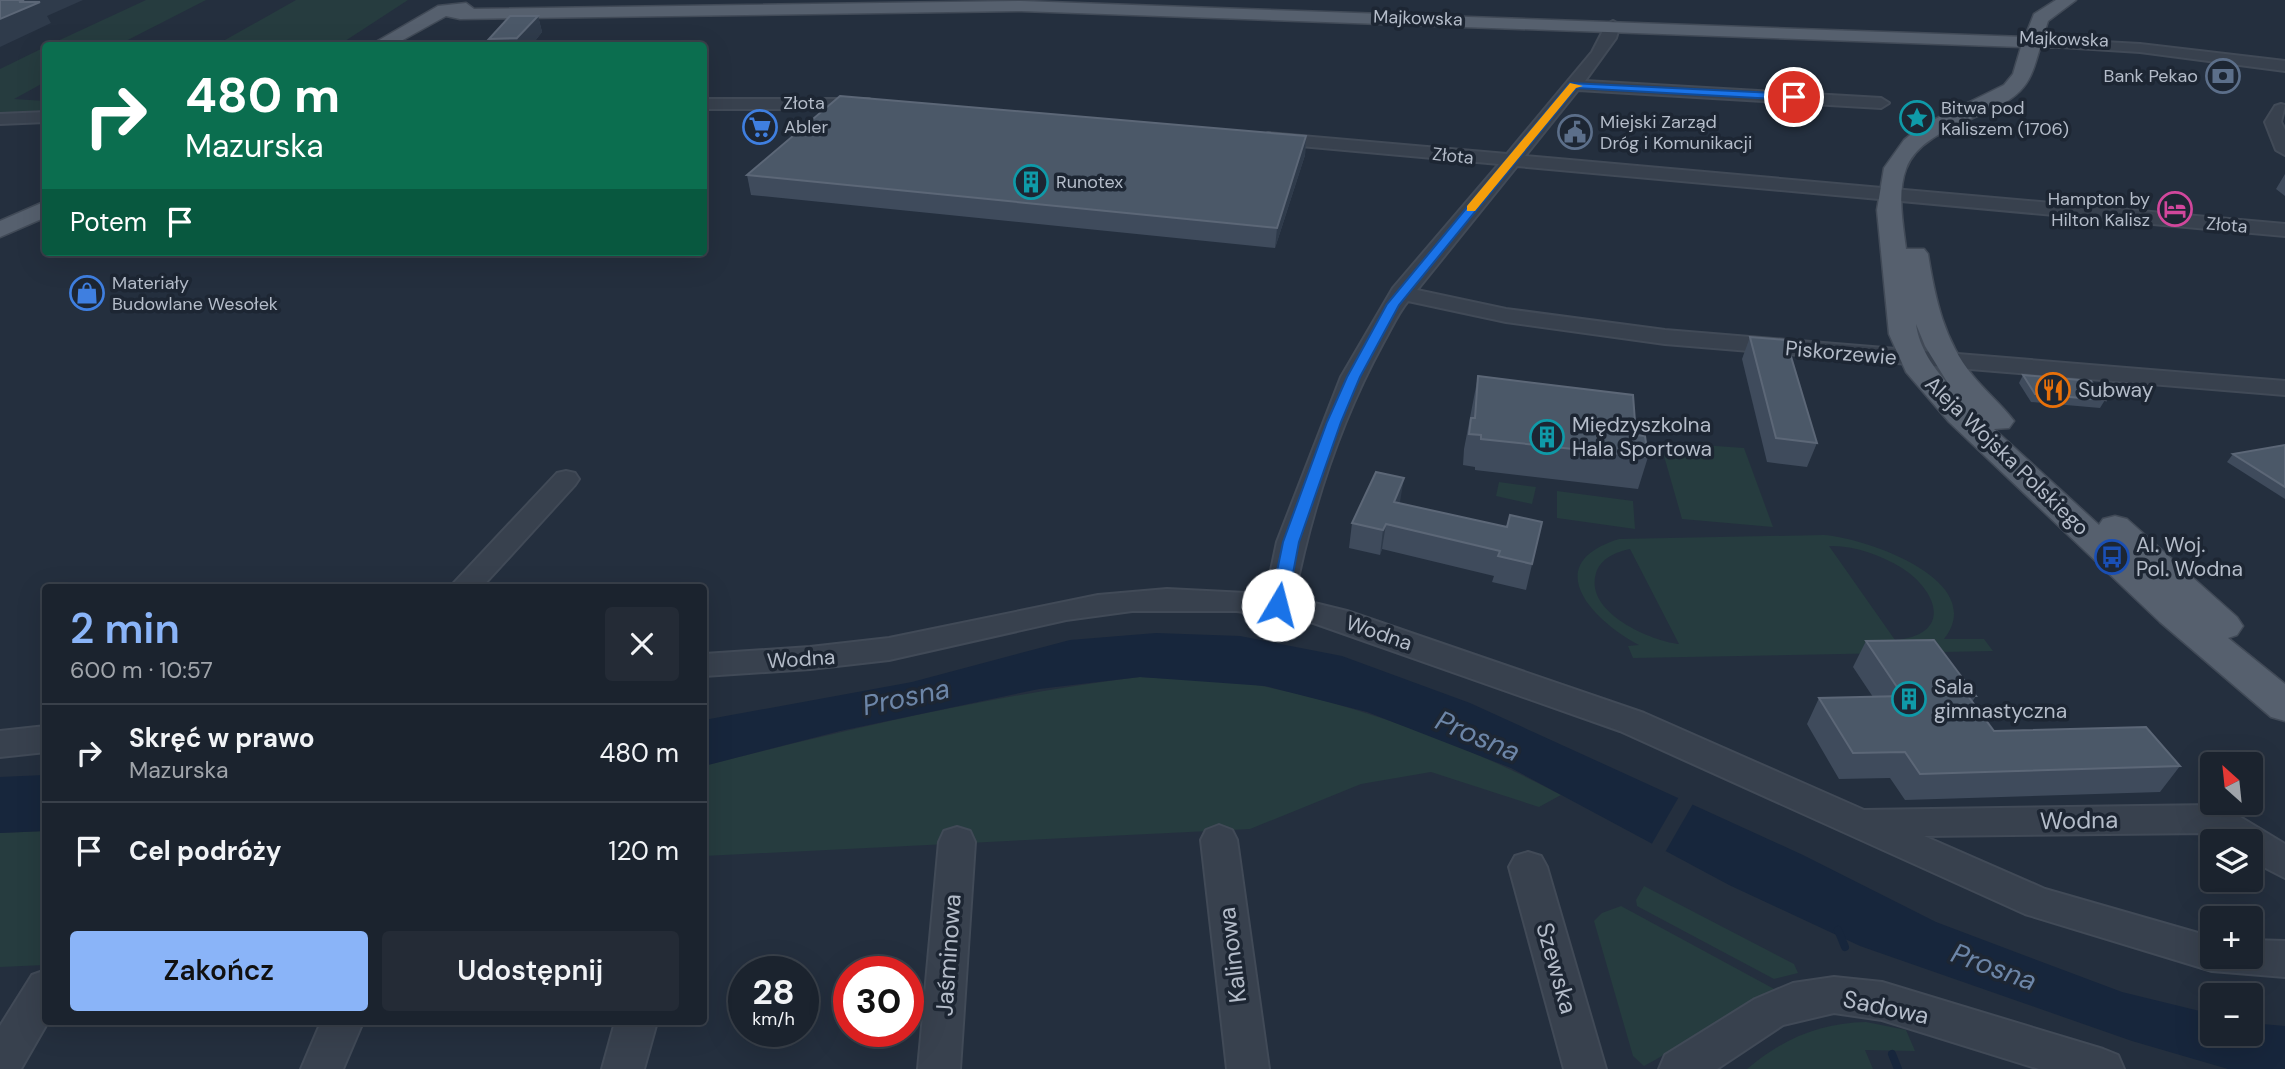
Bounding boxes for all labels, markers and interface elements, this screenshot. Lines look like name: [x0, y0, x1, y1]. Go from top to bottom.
street label: Majkowska: [1373, 4, 1463, 32]
street label: Majkowska: [2019, 25, 2109, 53]
bank icon: Bank Pekao: [2204, 57, 2242, 95]
text: 480 m: [185, 63, 340, 127]
place label: Bank Pekao: [2104, 64, 2198, 88]
pin: [1764, 67, 1824, 127]
icon: right: [70, 70, 161, 161]
icon: arrive: [1775, 78, 1813, 116]
street label: Złota: [783, 91, 825, 115]
place label: Bitwa pod Kaliszem (1706): [1941, 96, 2069, 141]
place icon: Bitwa pod Kaliszem (1706): [1898, 99, 1936, 137]
supermarket icon: Abler: [741, 108, 779, 146]
place label: Miejski Zarząd Dróg i Komunikacji: [1600, 110, 1752, 155]
public building icon: Miejski Zarząd Dróg i Komunikacji: [1556, 113, 1594, 151]
place label: Abler: [784, 115, 828, 139]
text: Mazurska: [185, 125, 324, 167]
street label: Złota: [1431, 142, 1475, 170]
building icon: Runotex: [1012, 163, 1050, 201]
place label: Runotex: [1056, 170, 1123, 194]
place label: Hampton by Hilton Kalisz: [2048, 187, 2150, 232]
hotel icon: Hampton by Hilton Kalisz: [2156, 190, 2194, 228]
icon: arrive: [161, 203, 199, 241]
text: Potem: [70, 205, 147, 239]
street label: Złota: [2205, 211, 2249, 239]
place label: Materiały Budowlane Wesołek: [112, 271, 278, 316]
shop icon: Materiały Budowlane Wesołek: [68, 274, 106, 312]
street label: Piskorzewie: [1784, 334, 1898, 372]
street label: Aleja Wojska Polskiego: [1919, 370, 2095, 542]
restaurant icon: Subway: [2034, 371, 2072, 409]
place label: Subway: [2078, 376, 2154, 404]
place label: Międzyszkolna Hala Sportowa: [1572, 411, 1712, 463]
building icon: Międzyszkolna Hala Sportowa: [1528, 418, 1566, 456]
place label: Al. Woj. Pol. Wodna: [2136, 531, 2243, 583]
bus stop icon: Al. Woj. Pol. Wodna: [2093, 538, 2131, 576]
position arrow: [1241, 568, 1315, 642]
text: 2 min: [70, 601, 180, 656]
button: close: [605, 607, 679, 681]
street label: Wodna: [1342, 609, 1416, 657]
street label: Wodna: [766, 643, 836, 675]
text: 600 m · 10:57: [70, 655, 213, 685]
water label: Prosna: [859, 670, 953, 724]
place label: Sala gimnastyczna: [1934, 673, 2067, 725]
building icon: Sala gimnastyczna: [1890, 680, 1928, 718]
water label: Prosna: [1430, 702, 1526, 770]
text: Skręć w prawo: [129, 721, 315, 755]
icon: right: [70, 734, 108, 772]
text: 480 m: [600, 736, 679, 770]
north arrow: [2200, 752, 2263, 816]
map controls: [2200, 752, 2263, 1046]
text: Mazurska: [129, 755, 229, 785]
street label: Wodna: [2040, 804, 2118, 836]
button: layers: [2200, 829, 2263, 892]
icon: arrive: [70, 832, 108, 870]
text: Cel podróży: [129, 834, 282, 868]
text: 120 m: [608, 834, 679, 868]
street label: Jaśminowa: [928, 893, 968, 1017]
street label: Kalinowa: [1211, 905, 1253, 1005]
button: +: [2200, 906, 2263, 969]
street label: Szewska: [1529, 919, 1585, 1017]
button: Zakończ: [70, 931, 368, 1011]
button: Udostępnij: [382, 931, 679, 1011]
water label: Prosna: [1946, 934, 2042, 1000]
speed limit sign: 30: [833, 956, 924, 1047]
text: 28: [752, 969, 795, 1015]
street label: Sadowa: [1840, 983, 1932, 1031]
button: −: [2200, 983, 2263, 1046]
text: km/h: [752, 1007, 795, 1031]

